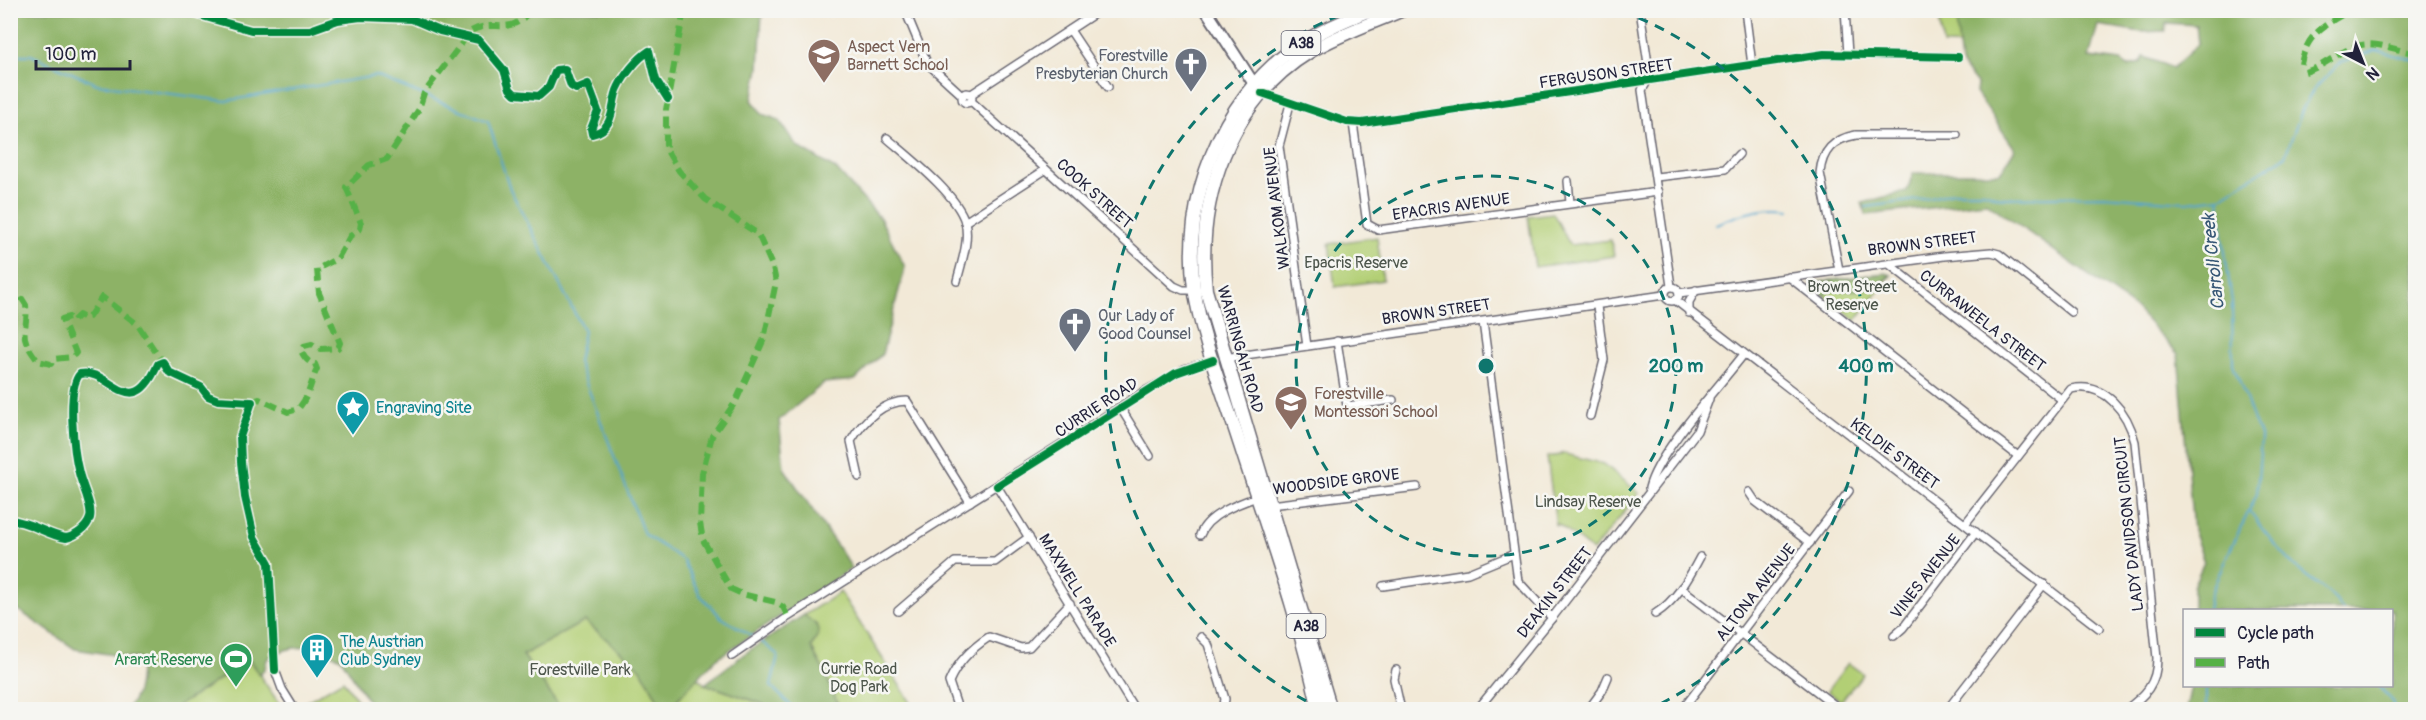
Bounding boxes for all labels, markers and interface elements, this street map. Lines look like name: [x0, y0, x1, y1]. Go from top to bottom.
road number: A38: [1282, 31, 1320, 55]
scale bar: [36, 33, 130, 71]
north arrow: [2333, 33, 2393, 93]
school or university icon: Aspect Vern Barnett School: [806, 37, 842, 84]
place label: Aspect Vern Barnett School: [847, 37, 948, 75]
text: 100 m: [45, 43, 97, 66]
place label: Forestville Presbyterian Church: [1035, 46, 1168, 84]
church icon: Forestville Presbyterian Church: [1173, 46, 1209, 93]
street label: FERGUSON STREET: [1538, 55, 1675, 93]
text: N: [2362, 62, 2383, 85]
street label: WALKOM AVENUE: [1260, 146, 1294, 270]
street label: COOK STREET: [1052, 154, 1137, 233]
street label: EPACRIS AVENUE: [1391, 189, 1511, 225]
water label: Carroll Creek: [2197, 211, 2230, 311]
street label: BROWN STREET: [1867, 227, 1978, 261]
park label: Epacris Reserve: [1304, 253, 1408, 273]
street label: CURRAWEELA STREET: [1915, 265, 2050, 376]
park label: Brown Street Reserve: [1807, 277, 1897, 315]
street label: WARRINGAH ROAD: [1212, 283, 1268, 415]
street label: BROWN STREET: [1381, 294, 1492, 330]
church icon: Our Lady of Good Counsel: [1057, 306, 1093, 353]
place label: Our Lady of Good Counsel: [1098, 306, 1191, 344]
text: 200 m: [1649, 355, 1703, 378]
text: 400 m: [1839, 355, 1893, 378]
centre of rings: [1476, 356, 1496, 376]
street label: CURRIE ROAD: [1051, 374, 1142, 442]
school or university icon: Forestville Montessori School: [1273, 384, 1309, 431]
place label: Forestville Montessori School: [1314, 384, 1438, 422]
place icon: Engraving Site: [335, 389, 371, 436]
place label: Engraving Site: [376, 398, 472, 418]
street label: KELDIE STREET: [1846, 414, 1943, 494]
street label: LADY DAVIDSON CIRCUIT: [2110, 435, 2148, 612]
street label: WOODSIDE GROVE: [1272, 464, 1401, 500]
park label: Lindsay Reserve: [1535, 492, 1641, 512]
street label: MAXWELL PARADE: [1034, 530, 1120, 651]
street label: VINES AVENUE: [1886, 530, 1965, 623]
street label: ALTONA AVENUE: [1712, 540, 1800, 645]
street label: DEAKIN STREET: [1513, 543, 1597, 642]
legend: [2183, 609, 2393, 687]
road number: A38: [1286, 614, 1326, 638]
text: Cycle path: [2237, 622, 2314, 645]
building icon: The Austrian Club Sydney: [299, 632, 335, 679]
place label: The Austrian Club Sydney: [340, 632, 424, 670]
sports icon: Ararat Reserve: [218, 641, 254, 688]
place label: Ararat Reserve: [114, 650, 213, 670]
text: Path: [2237, 652, 2270, 675]
park label: Currie Road Dog Park: [821, 659, 897, 697]
park label: Forestville Park: [529, 660, 631, 680]

